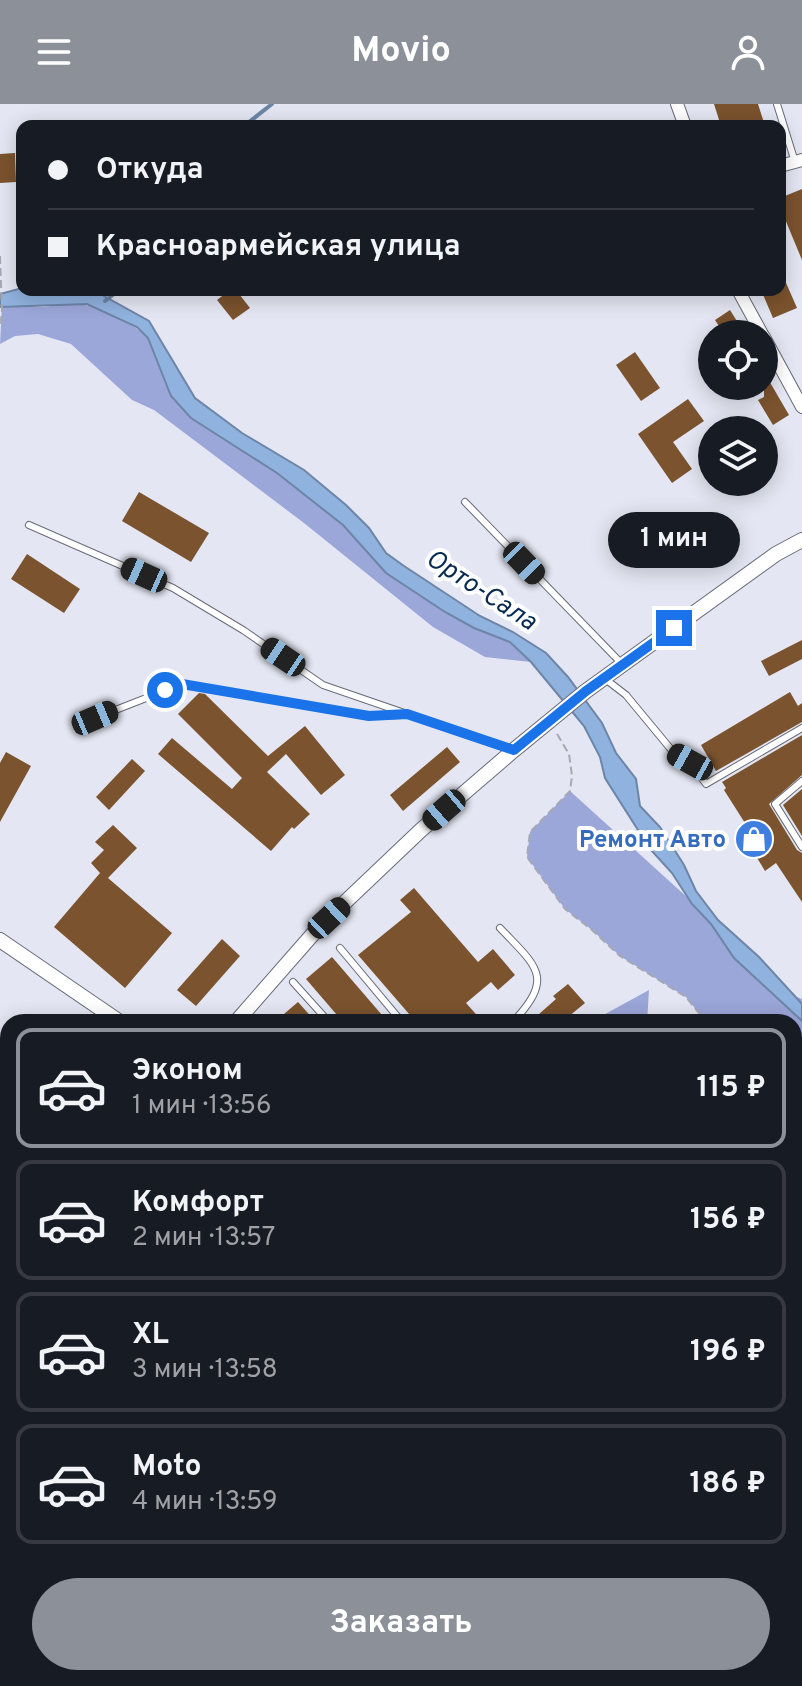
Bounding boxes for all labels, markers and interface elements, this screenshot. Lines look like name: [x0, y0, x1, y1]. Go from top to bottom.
text: Movio: [351, 29, 451, 75]
icon: menu: [32, 30, 76, 74]
icon: person: [726, 30, 770, 74]
text: Откуда: [96, 152, 204, 189]
text: Красноармейская улица: [96, 229, 461, 266]
map controls: [698, 320, 778, 496]
button: locate: [698, 320, 778, 400]
button: layers: [698, 416, 778, 496]
callout: 1 мин: [608, 512, 740, 568]
text: 1 мин: [640, 523, 708, 556]
car: [499, 537, 549, 589]
water label: Орто-Сала: [419, 543, 543, 640]
car: [117, 554, 171, 596]
route end: [656, 610, 692, 646]
car: [256, 634, 310, 680]
route start: [147, 672, 183, 708]
car: [68, 698, 122, 738]
car: [663, 740, 717, 784]
car: [418, 785, 470, 835]
shop icon: Ремонт Авто: [733, 818, 775, 860]
place label: Ремонт Авто: [579, 826, 726, 856]
car: [303, 893, 355, 943]
icon: car: [36, 1052, 108, 1124]
text: Эконом: [132, 1053, 243, 1090]
text: 115 ₽: [696, 1070, 766, 1107]
text: 1 мин · 13:56: [132, 1090, 271, 1123]
icon: car: [36, 1184, 108, 1256]
text: Комфорт: [132, 1185, 264, 1222]
text: 156 ₽: [690, 1202, 766, 1239]
text: 2 мин · 13:57: [132, 1222, 275, 1255]
icon: car: [36, 1316, 108, 1388]
text: XL: [132, 1317, 169, 1354]
text: 196 ₽: [690, 1334, 766, 1371]
text: 3 мин · 13:58: [132, 1354, 278, 1387]
icon: car: [36, 1448, 108, 1520]
text: Moto: [132, 1449, 202, 1486]
text: 186 ₽: [689, 1466, 766, 1503]
text: 4 мин · 13:59: [132, 1486, 278, 1519]
button: Заказать: [32, 1578, 770, 1670]

